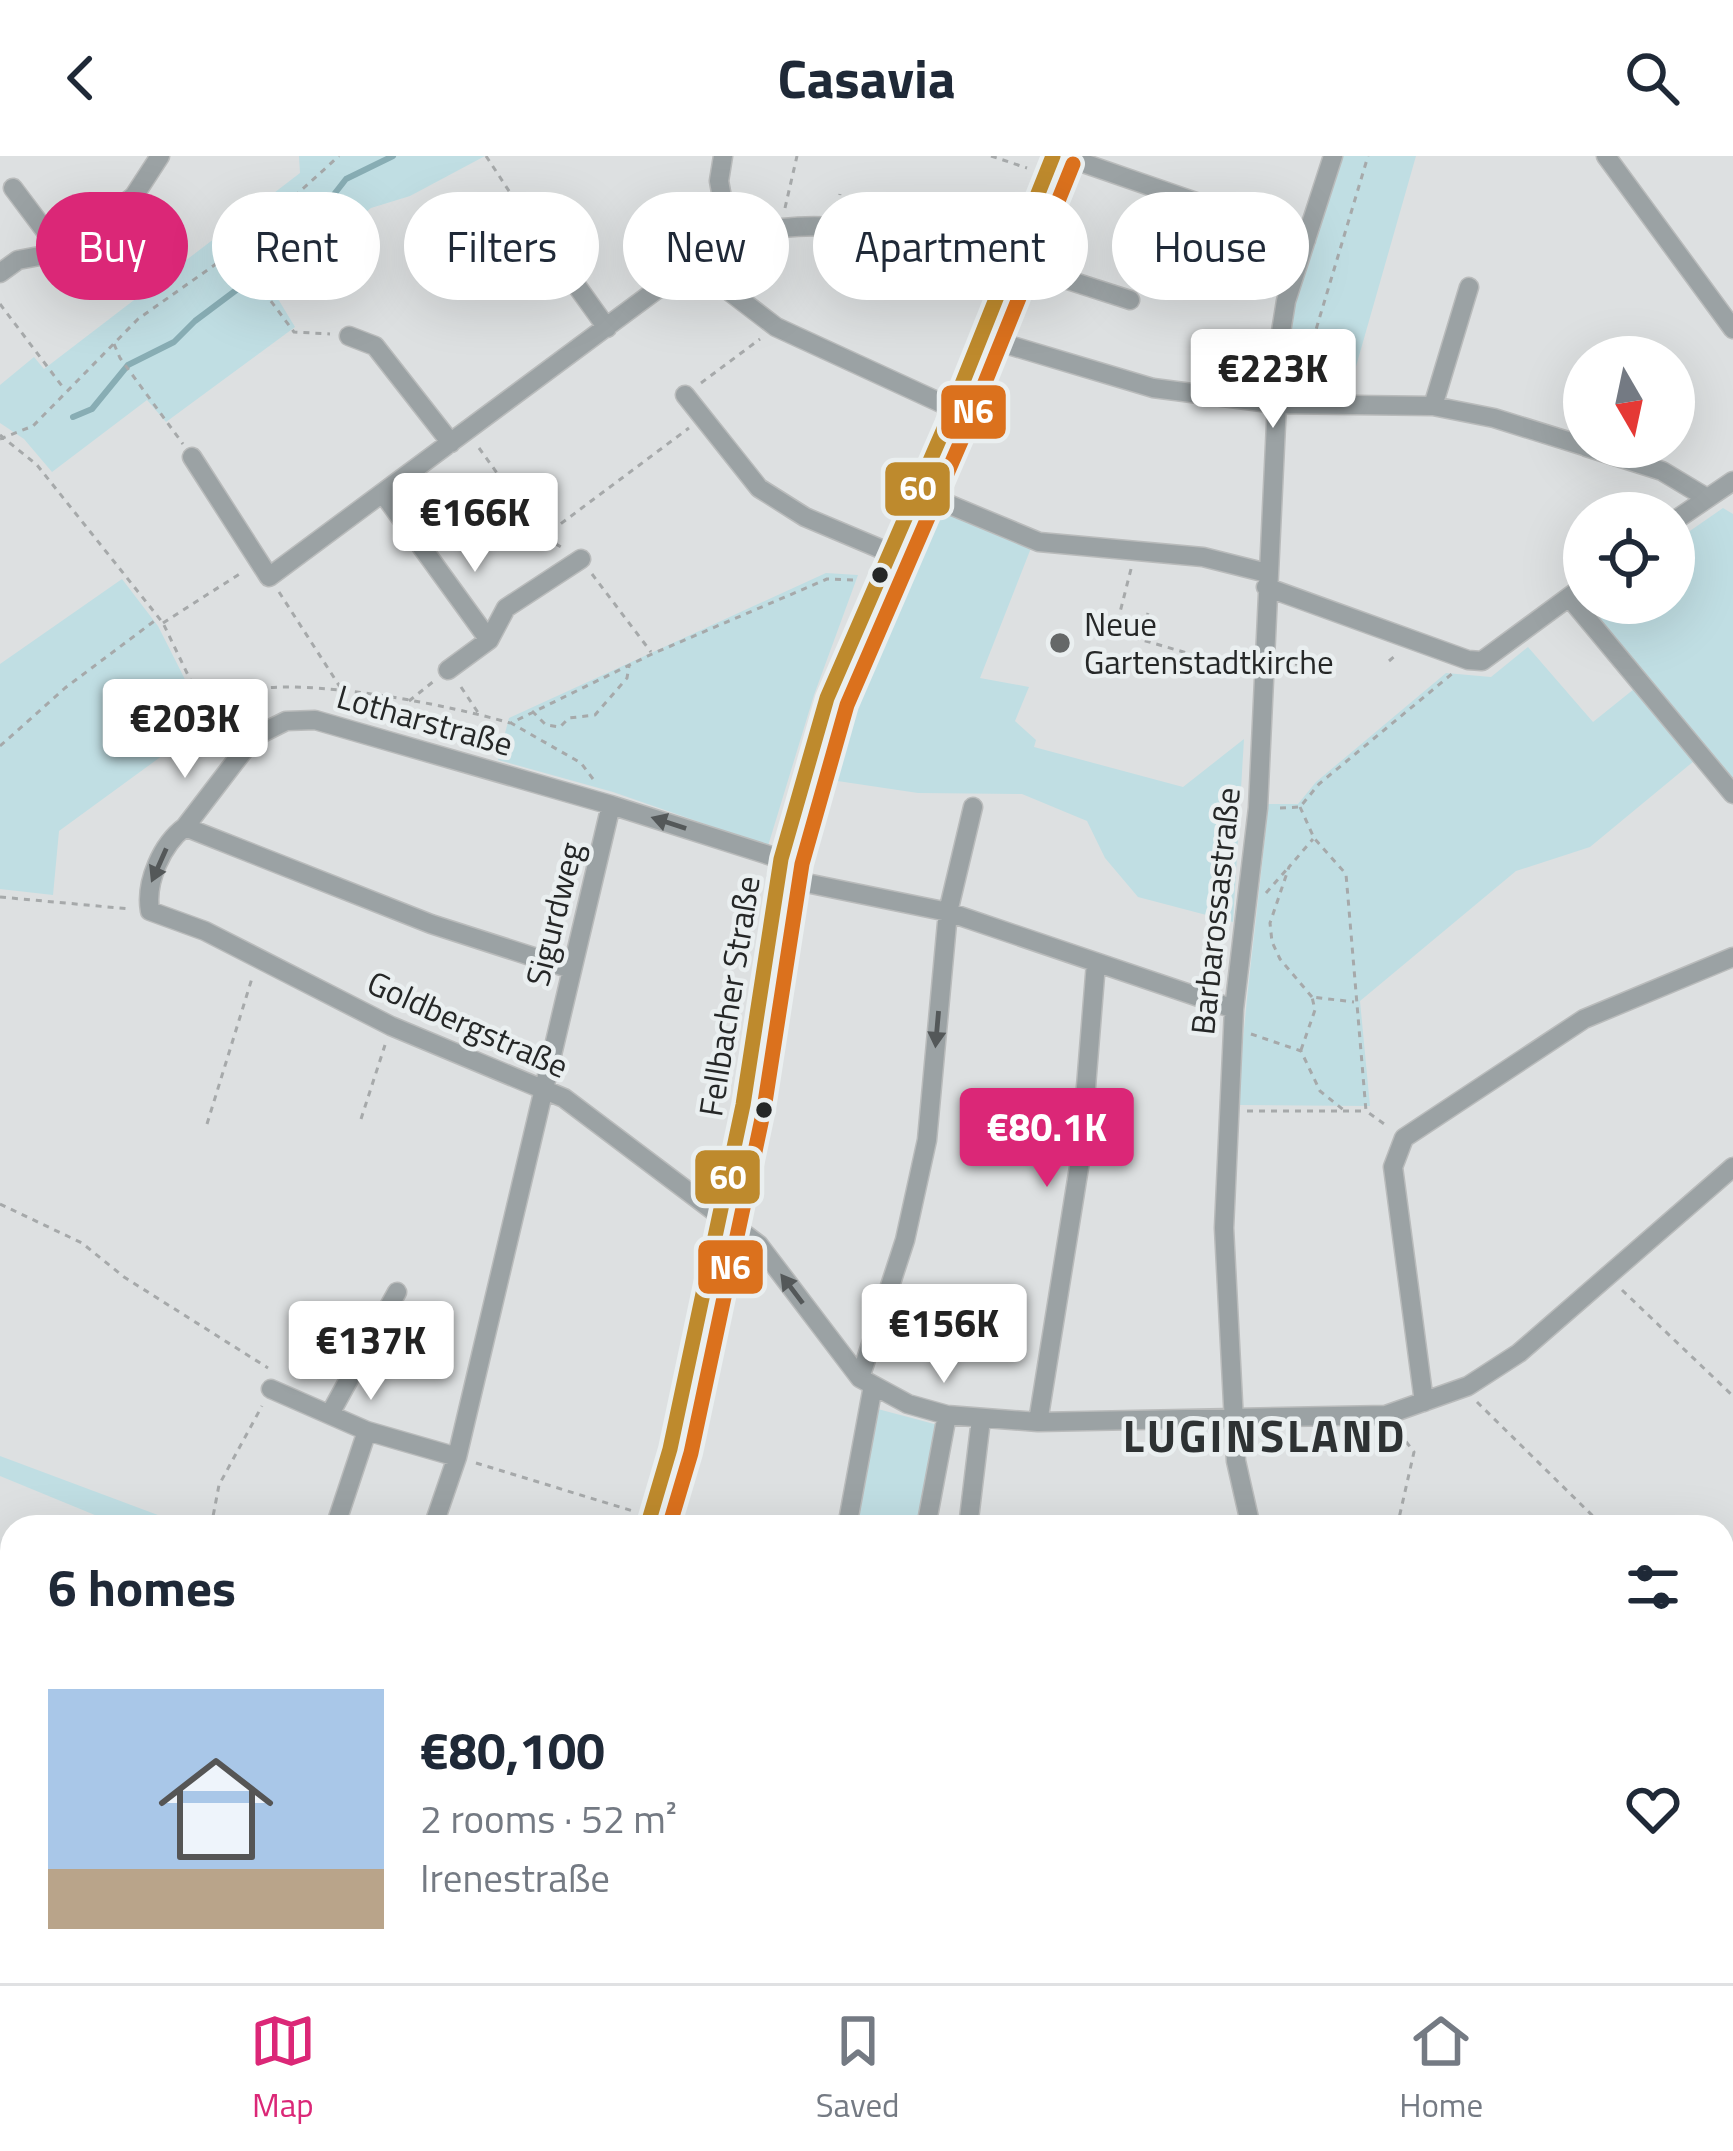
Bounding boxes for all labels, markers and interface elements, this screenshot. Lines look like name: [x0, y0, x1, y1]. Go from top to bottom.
text: Casavia: [777, 37, 956, 119]
icon: back: [48, 45, 114, 111]
icon: search: [1619, 45, 1685, 111]
chip: Buy: [36, 192, 188, 300]
chip: Rent: [212, 192, 380, 300]
chip: Filters: [404, 192, 599, 300]
chip: New: [623, 192, 789, 300]
chip: Apartment: [813, 192, 1088, 300]
chip: House: [1112, 192, 1309, 300]
pin: €223K: [1189, 329, 1357, 431]
north arrow: [1563, 336, 1695, 468]
map controls: [1563, 336, 1695, 624]
text: €223K: [1218, 338, 1328, 397]
line badge: N6: [939, 383, 1008, 441]
text: N6: [952, 386, 994, 436]
line badge: 60: [883, 460, 952, 518]
text: 60: [900, 463, 936, 513]
pin: €166K: [391, 473, 559, 575]
text: €166K: [420, 482, 530, 541]
button: locate: [1563, 492, 1695, 624]
unlabelled marker: [869, 564, 891, 586]
place label: Neue Gartenstadtkirche: [1084, 599, 1334, 687]
marker: Neue Gartenstadtkirche: [1047, 630, 1073, 656]
street label: Lotharstraße: [331, 671, 519, 769]
pin: €203K: [101, 679, 269, 781]
text: €203K: [130, 688, 240, 747]
street label: Barbarossastraße: [1177, 785, 1253, 1037]
one-way arrow: [650, 813, 687, 832]
street label: Sigurdweg: [512, 837, 596, 991]
one-way arrow: [148, 848, 168, 883]
street label: Fellbacher Straße: [685, 872, 773, 1120]
street label: Goldbergstraße: [359, 957, 577, 1091]
one-way arrow: [928, 1011, 947, 1048]
pin: €80.1K: [949, 1088, 1145, 1190]
text: €80.1K: [987, 1097, 1107, 1156]
unlabelled marker: [753, 1099, 775, 1121]
line badge: 60: [693, 1148, 762, 1206]
text: 60: [710, 1152, 746, 1202]
line badge: N6: [696, 1238, 765, 1296]
text: N6: [709, 1242, 751, 1292]
one-way arrow: [780, 1273, 805, 1305]
pin: €156K: [860, 1284, 1028, 1386]
text: €156K: [889, 1293, 999, 1352]
pin: €137K: [287, 1301, 455, 1403]
text: €137K: [316, 1310, 426, 1369]
district label: LUGINSLAND: [1123, 1401, 1407, 1469]
text: 6 homes: [48, 1548, 236, 1626]
icon: filters: [1620, 1554, 1686, 1620]
text: €80,100: [420, 1711, 605, 1789]
icon: home: [144, 1737, 288, 1881]
icon: heart: [1620, 1776, 1686, 1842]
text: 2 rooms · 52 m²: [420, 1789, 677, 1848]
text: Irenestraße: [420, 1848, 610, 1907]
tab: Map: [250, 2008, 316, 2130]
tab: Saved: [816, 2008, 900, 2130]
tab: Home: [1399, 2008, 1483, 2130]

